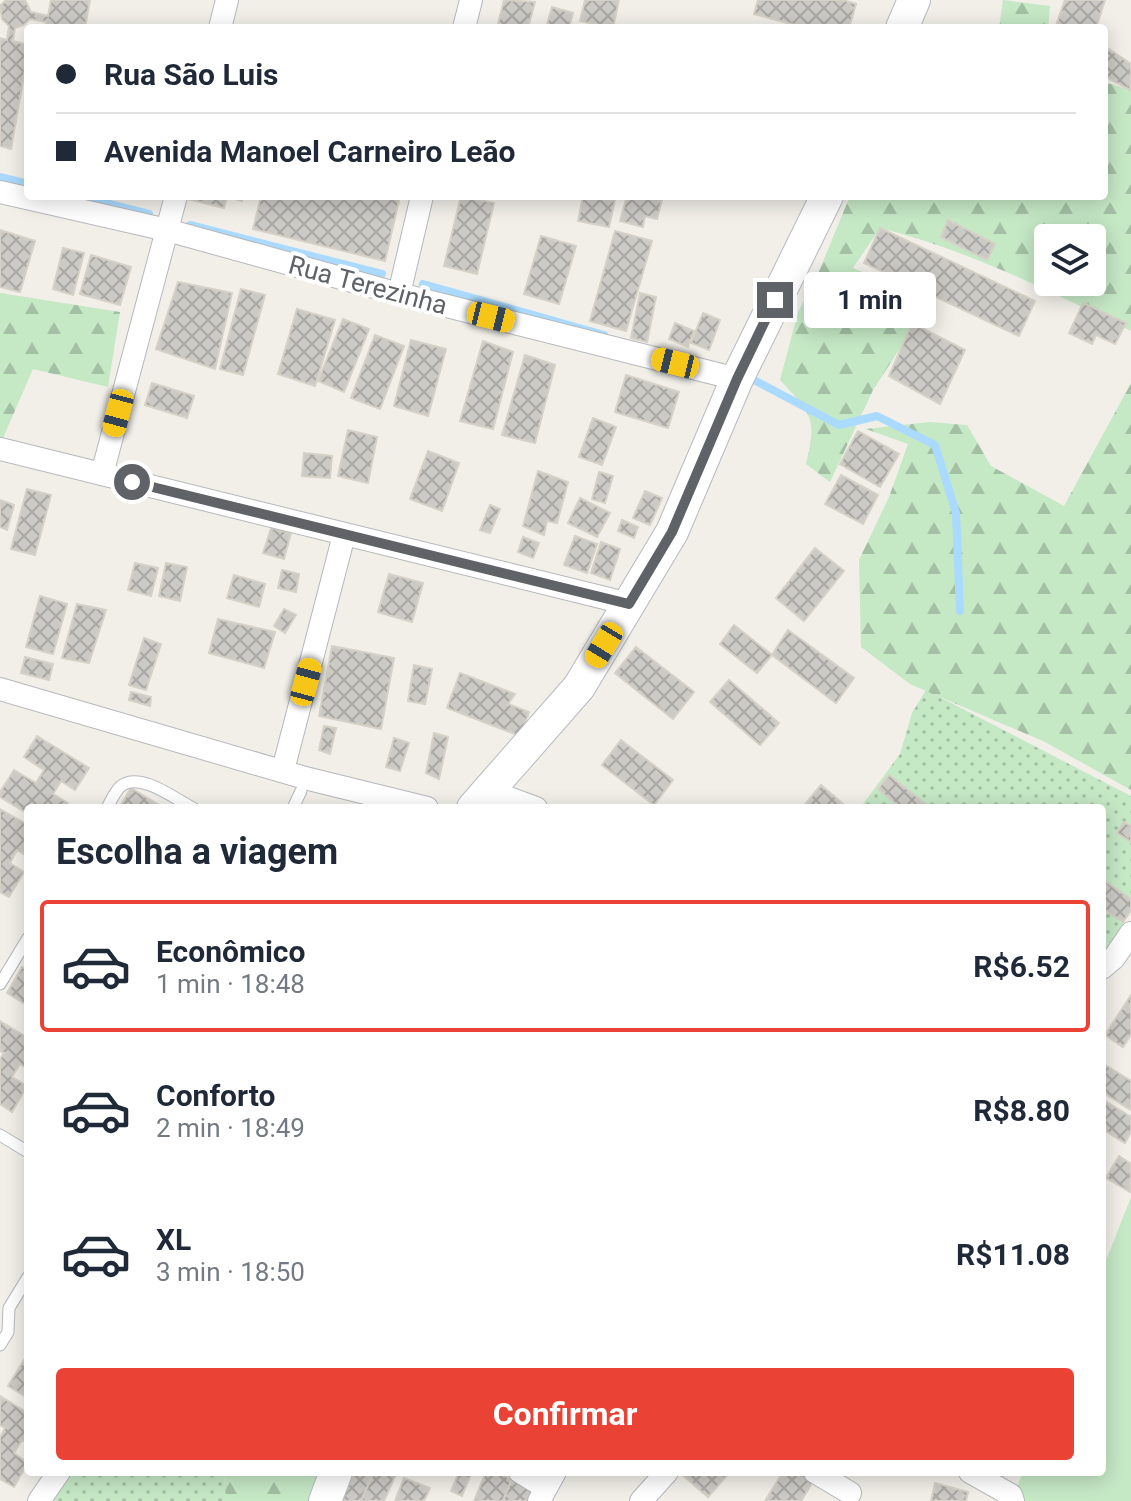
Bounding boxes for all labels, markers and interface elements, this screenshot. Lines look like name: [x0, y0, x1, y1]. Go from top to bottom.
text: Rua São Luis: [104, 57, 278, 92]
text: Avenida Manoel Carneiro Leão: [104, 134, 515, 169]
map controls: [1034, 224, 1106, 296]
button: layers: [1034, 224, 1106, 296]
street label: Rua Terezinha: [285, 249, 451, 321]
callout: 1 min: [803, 272, 935, 328]
route end: [757, 282, 793, 318]
text: 1 min: [837, 285, 903, 315]
car: [465, 300, 517, 334]
car: [649, 346, 701, 380]
car: [100, 387, 136, 439]
route start: [114, 464, 150, 500]
car: [581, 618, 627, 672]
car: [288, 656, 324, 708]
text: Escolha a viagem: [56, 831, 338, 873]
icon: car: [60, 930, 132, 1002]
text: Econômico: [156, 934, 305, 969]
text: R$6.52: [973, 949, 1070, 984]
text: 1 min · 18:48: [156, 969, 305, 999]
icon: car: [60, 1074, 132, 1146]
text: Conforto: [156, 1078, 275, 1113]
text: R$8.80: [973, 1093, 1070, 1128]
text: 2 min · 18:49: [156, 1113, 305, 1143]
icon: car: [60, 1218, 132, 1290]
text: XL: [156, 1222, 191, 1257]
text: R$11.08: [956, 1237, 1070, 1272]
text: 3 min · 18:50: [156, 1257, 305, 1287]
button: Confirmar: [56, 1368, 1074, 1460]

